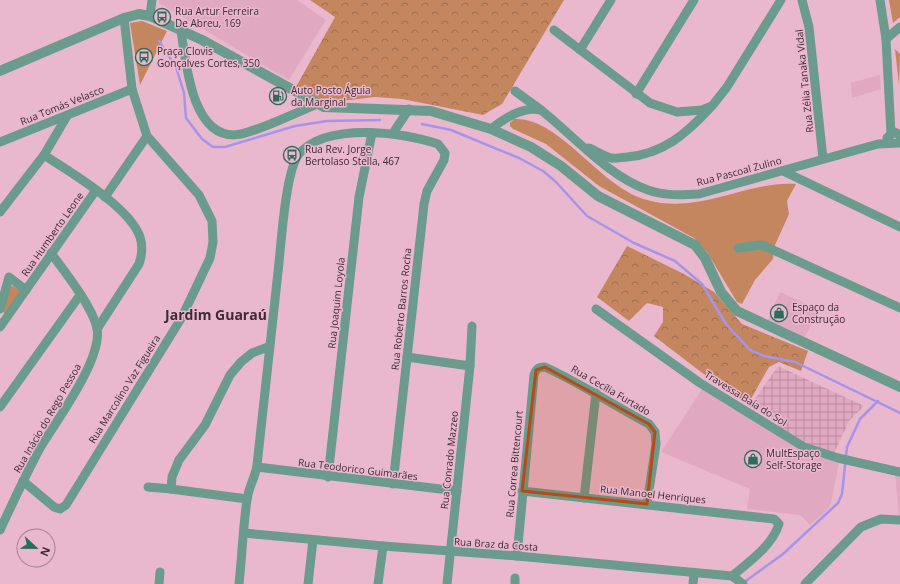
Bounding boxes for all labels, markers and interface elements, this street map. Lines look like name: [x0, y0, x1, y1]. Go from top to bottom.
place label: Rua Artur Ferreira De Abreu, 169: [175, 4, 259, 30]
bus stop icon: Rua Artur Ferreira De Abreu, 169: [152, 7, 172, 27]
street label: Rua Zélia Tanaka Vidal: [792, 29, 816, 133]
place label: Praça Clovis Gonçalves Cortes, 350: [157, 44, 260, 70]
bus stop icon: Praça Clovis Gonçalves Cortes, 350: [134, 47, 154, 67]
street label: Rua Tomás Velasco: [18, 82, 106, 128]
place label: Auto Posto Águia da Marginal: [291, 83, 371, 109]
fuel station icon: Auto Posto Águia da Marginal: [268, 86, 288, 106]
place label: Rua Rev. Jorge Bertolaso Stella, 467: [305, 142, 400, 168]
bus stop icon: Rua Rev. Jorge Bertolaso Stella, 467: [282, 145, 302, 165]
street label: Rua Pascoal Zulino: [695, 153, 783, 189]
street label: Rua Humberto Leone: [18, 189, 87, 279]
street label: Rua Roberto Barros Rocha: [388, 247, 414, 371]
street label: Rua Joaquim Loyola: [324, 257, 348, 349]
place label: Espaço da Construção: [792, 300, 845, 326]
shop icon: Espaço da Construção: [769, 303, 789, 323]
district label: Jardim Guaraú: [163, 305, 267, 324]
street label: Rua Marcolino Vaz Figueira: [85, 332, 163, 446]
street label: Rua Inácio do Rego Pessoa: [10, 361, 84, 475]
street label: Rua Cecília Furtado: [569, 362, 653, 418]
street label: Travessa Baía do Sol: [702, 367, 790, 429]
street label: Rua Conrado Mazzeo: [437, 410, 461, 510]
street label: Rua Correa Bittencourt: [502, 410, 526, 518]
place label: MultEspaço Self-Storage: [766, 446, 822, 472]
shop icon: MultEspaço Self-Storage: [743, 449, 763, 469]
street label: Rua Teodorico Guimarães: [297, 455, 419, 483]
street label: Rua Manoel Henriques: [599, 481, 707, 507]
north arrow: [16, 528, 56, 568]
street label: Rua Braz da Costa: [453, 534, 539, 554]
text: N: [37, 545, 54, 559]

